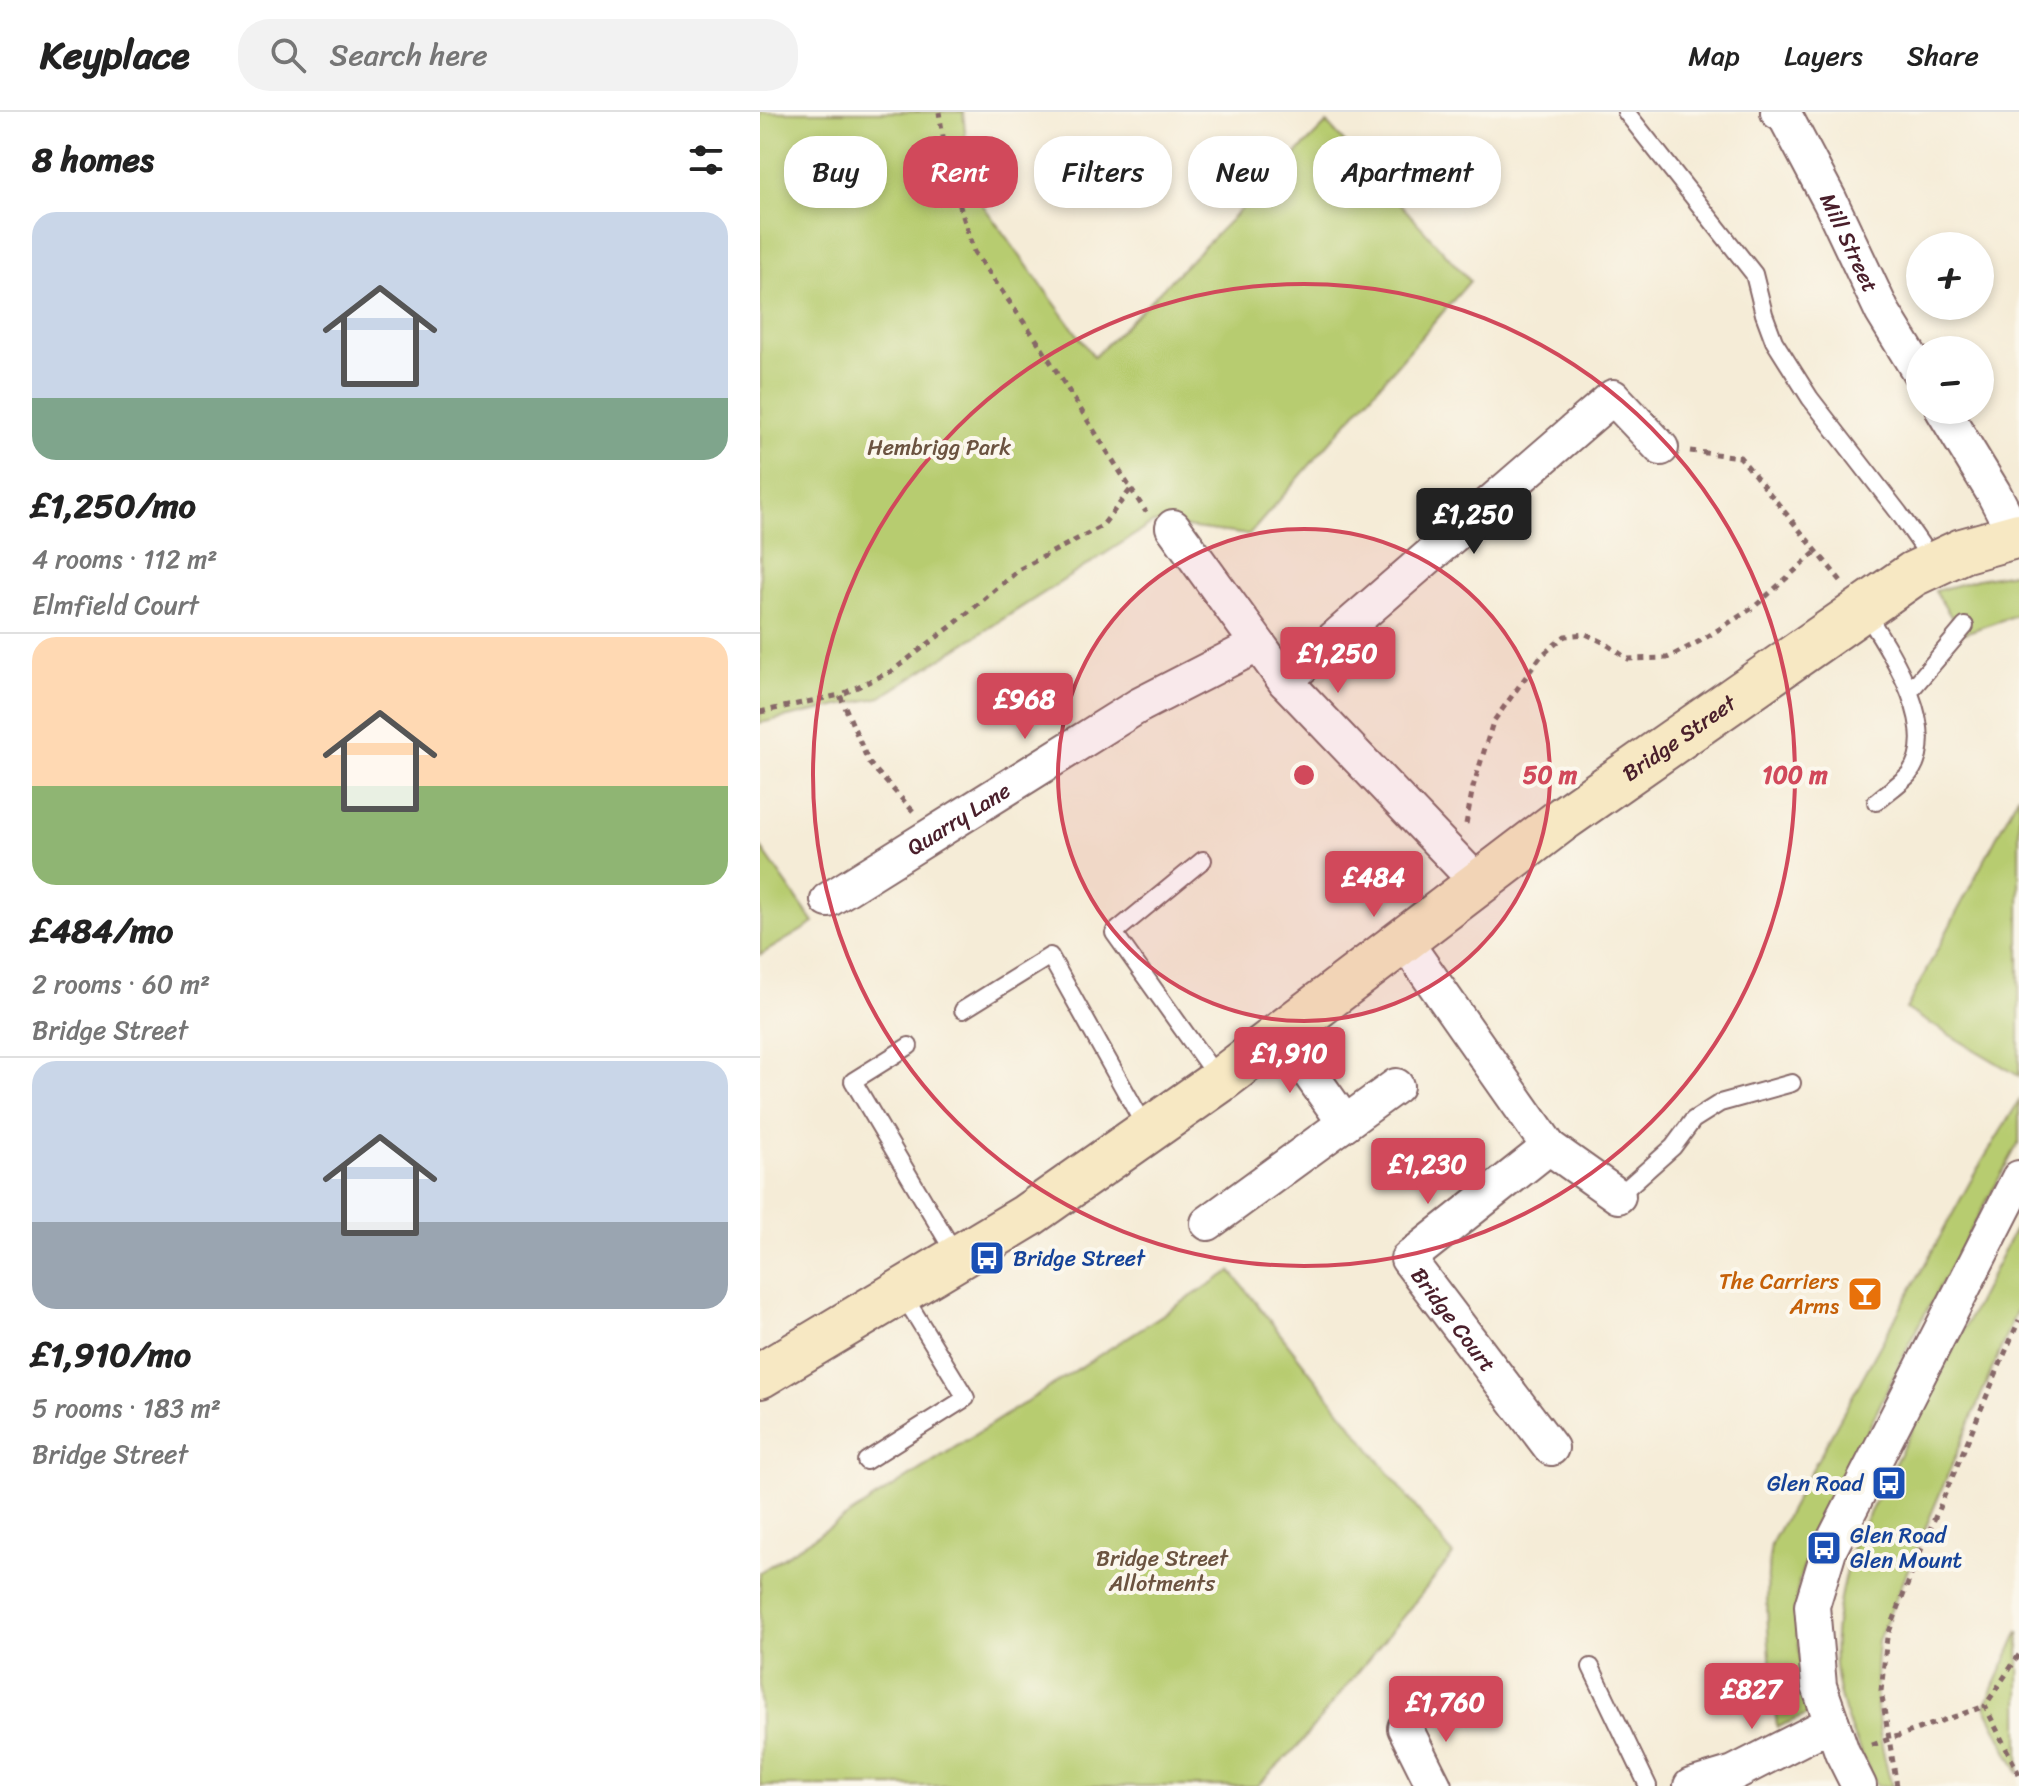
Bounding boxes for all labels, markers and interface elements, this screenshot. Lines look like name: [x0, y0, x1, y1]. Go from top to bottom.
search box: [238, 19, 798, 91]
text: Keyplace: [40, 22, 190, 89]
text: Search here: [330, 28, 488, 82]
text: Map: [1688, 31, 1740, 80]
text: Layers: [1784, 31, 1863, 80]
text: Share: [1907, 31, 1979, 80]
icon: search: [266, 33, 310, 77]
text: 8 homes: [32, 130, 154, 190]
chip: Buy: [784, 136, 887, 208]
chip: Rent: [903, 136, 1018, 208]
chip: Filters: [1034, 136, 1172, 208]
chip: New: [1188, 136, 1297, 208]
chip: Apartment: [1313, 136, 1501, 208]
icon: filters: [684, 138, 728, 182]
street label: Mill Street: [1809, 186, 1890, 299]
map controls: [1906, 232, 1994, 424]
button: +: [1906, 232, 1994, 320]
icon: home: [308, 264, 452, 408]
button: −: [1906, 336, 1994, 424]
park label: Hembrigg Park: [867, 428, 1011, 467]
text: £1,250/mo: [32, 476, 196, 536]
pin: £1,250: [1409, 488, 1539, 556]
text: £1,250: [1434, 491, 1514, 537]
text: 4 rooms · 112 m²: [32, 536, 217, 582]
text: Elmfield Court: [32, 582, 199, 628]
pin: £1,250: [1273, 627, 1403, 695]
text: £1,250: [1298, 630, 1378, 676]
pin: £968: [978, 673, 1072, 741]
text: £968: [995, 676, 1055, 722]
street label: Bridge Street: [1614, 684, 1745, 792]
icon: home: [308, 689, 452, 833]
text: 50 m: [1523, 754, 1578, 796]
text: 100 m: [1762, 754, 1828, 796]
centre of rings: [1290, 761, 1318, 789]
street label: Quarry Lane: [899, 771, 1019, 866]
pin: £484: [1327, 851, 1421, 919]
text: £484: [1343, 854, 1405, 900]
text: £484/mo: [32, 901, 173, 961]
text: 2 rooms · 60 m²: [32, 961, 210, 1007]
text: Bridge Street: [32, 1007, 188, 1053]
pin: £1,910: [1225, 1027, 1355, 1095]
text: £1,910: [1252, 1030, 1328, 1076]
icon: home: [308, 1113, 452, 1257]
pin: £1,230: [1363, 1138, 1493, 1206]
text: £1,230: [1389, 1141, 1467, 1187]
bus stop icon: Bridge Street: [968, 1239, 1006, 1277]
place label: Bridge Street: [1013, 1239, 1146, 1278]
street label: Bridge Court: [1400, 1259, 1506, 1381]
place label: The Carriers Arms: [1719, 1262, 1840, 1326]
bar icon: The Carriers Arms: [1846, 1275, 1884, 1313]
text: £1,910/mo: [32, 1325, 191, 1385]
text: 5 rooms · 183 m²: [32, 1385, 221, 1431]
text: Bridge Street: [32, 1431, 188, 1477]
place label: Glen Road: [1767, 1464, 1864, 1503]
bus stop icon: Glen Road: [1870, 1464, 1908, 1502]
place label: Glen Road Glen Mount: [1850, 1516, 1963, 1580]
bus stop icon: Glen Road Glen Mount: [1805, 1529, 1843, 1567]
park label: Bridge Street Allotments: [1096, 1539, 1229, 1603]
pin: £827: [1705, 1663, 1799, 1731]
text: £827: [1722, 1666, 1782, 1712]
pin: £1,760: [1381, 1676, 1511, 1744]
text: £1,760: [1407, 1679, 1485, 1725]

